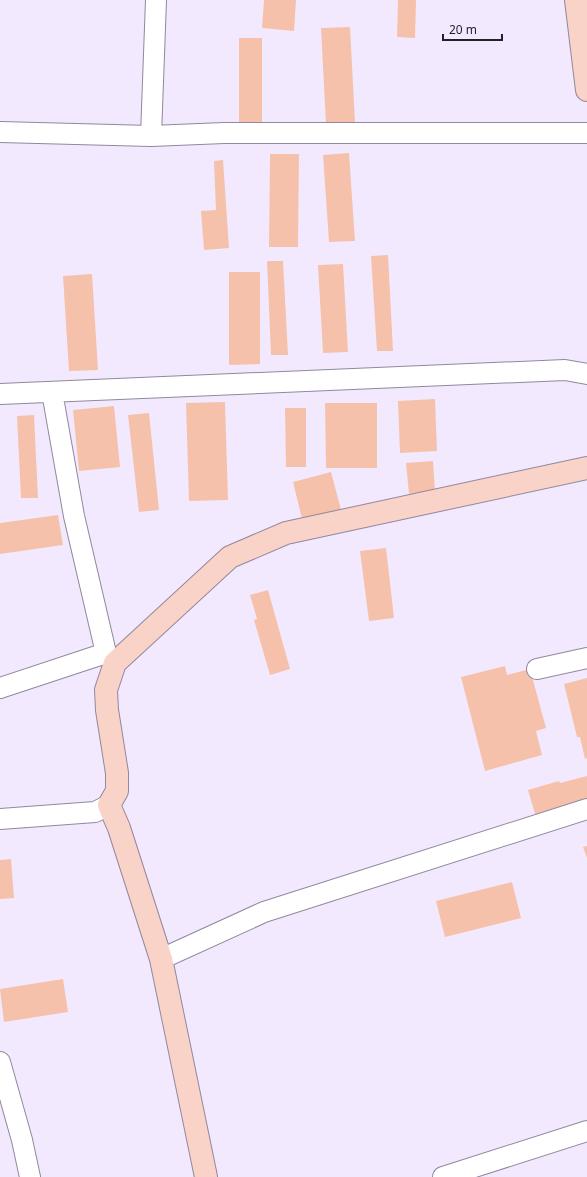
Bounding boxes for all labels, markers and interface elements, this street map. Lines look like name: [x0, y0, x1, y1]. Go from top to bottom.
scale bar: [443, 16, 502, 42]
text: 20 m: [449, 21, 477, 38]

